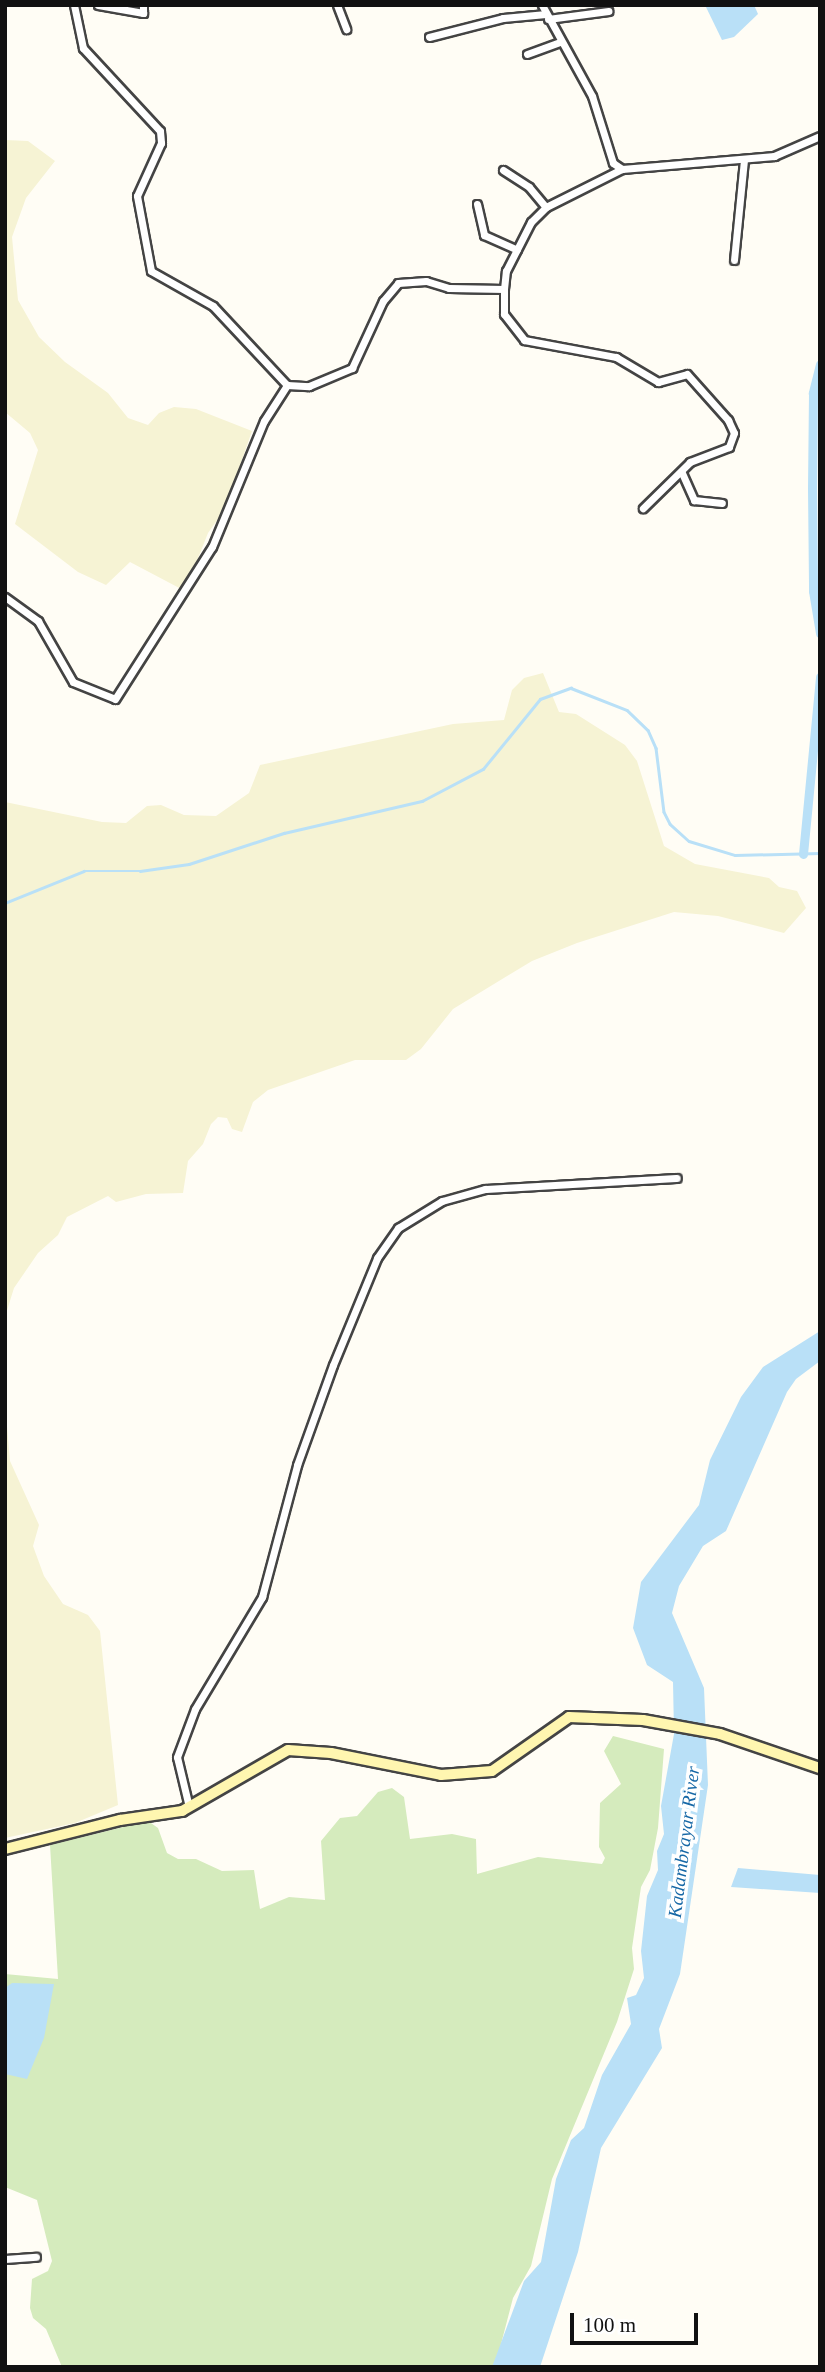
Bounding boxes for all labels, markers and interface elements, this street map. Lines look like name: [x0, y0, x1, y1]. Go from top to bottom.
water label: Kadambrayar River: [663, 1765, 705, 1919]
scale bar: [573, 2298, 701, 2342]
text: 100 m: [583, 2313, 636, 2337]

